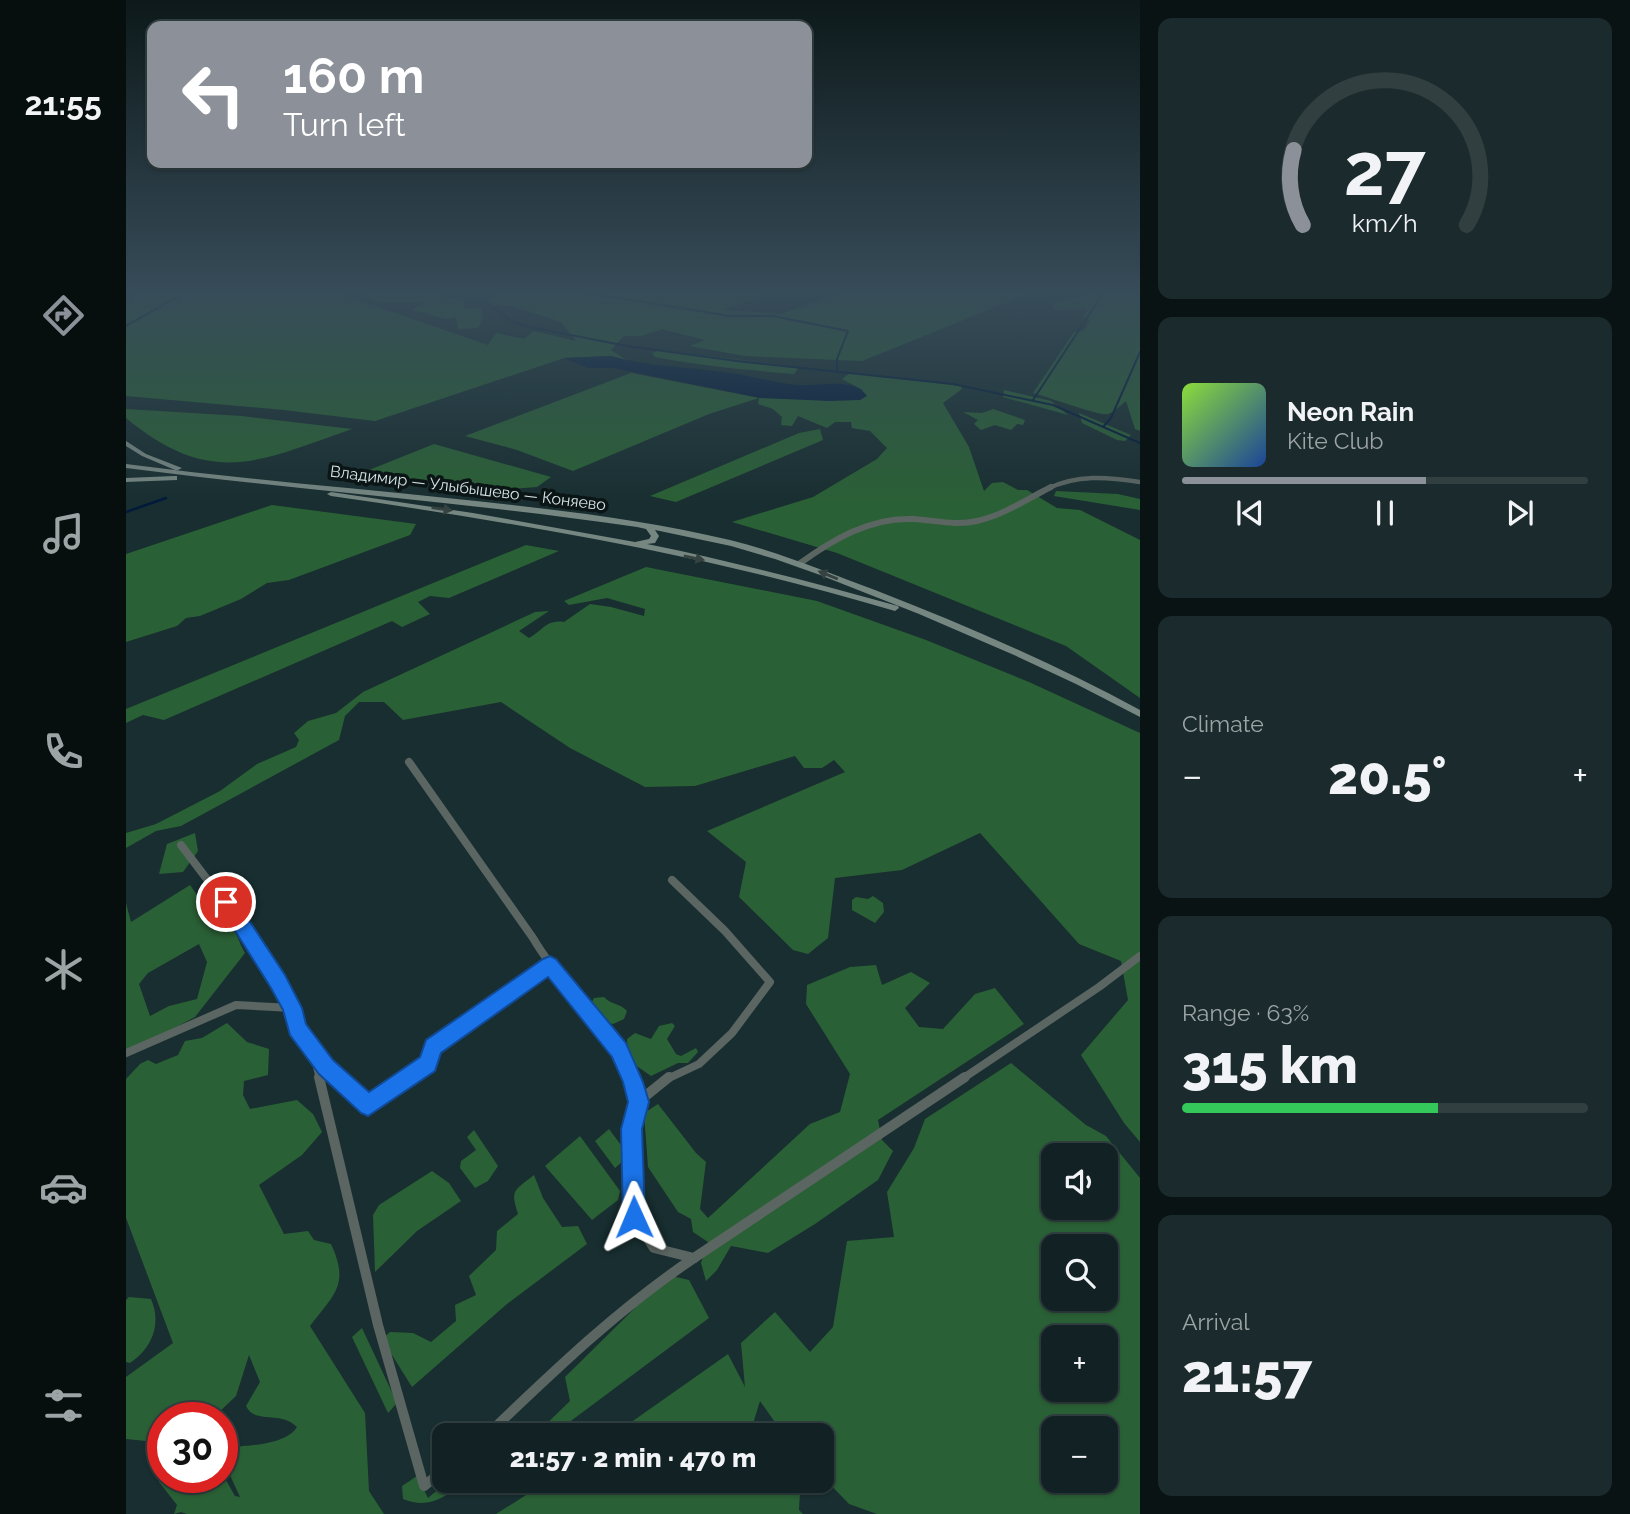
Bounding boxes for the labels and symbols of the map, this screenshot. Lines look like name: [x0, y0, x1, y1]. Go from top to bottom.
street label: Владимир — Улыбышево — Коняево: [329, 462, 607, 514]
one-way arrow: [432, 504, 454, 515]
one-way arrow: [683, 552, 705, 563]
one-way arrow: [817, 570, 838, 581]
pin: [196, 872, 256, 932]
position arrow: [597, 1180, 671, 1254]
speed limit sign: 30: [147, 1402, 238, 1493]

